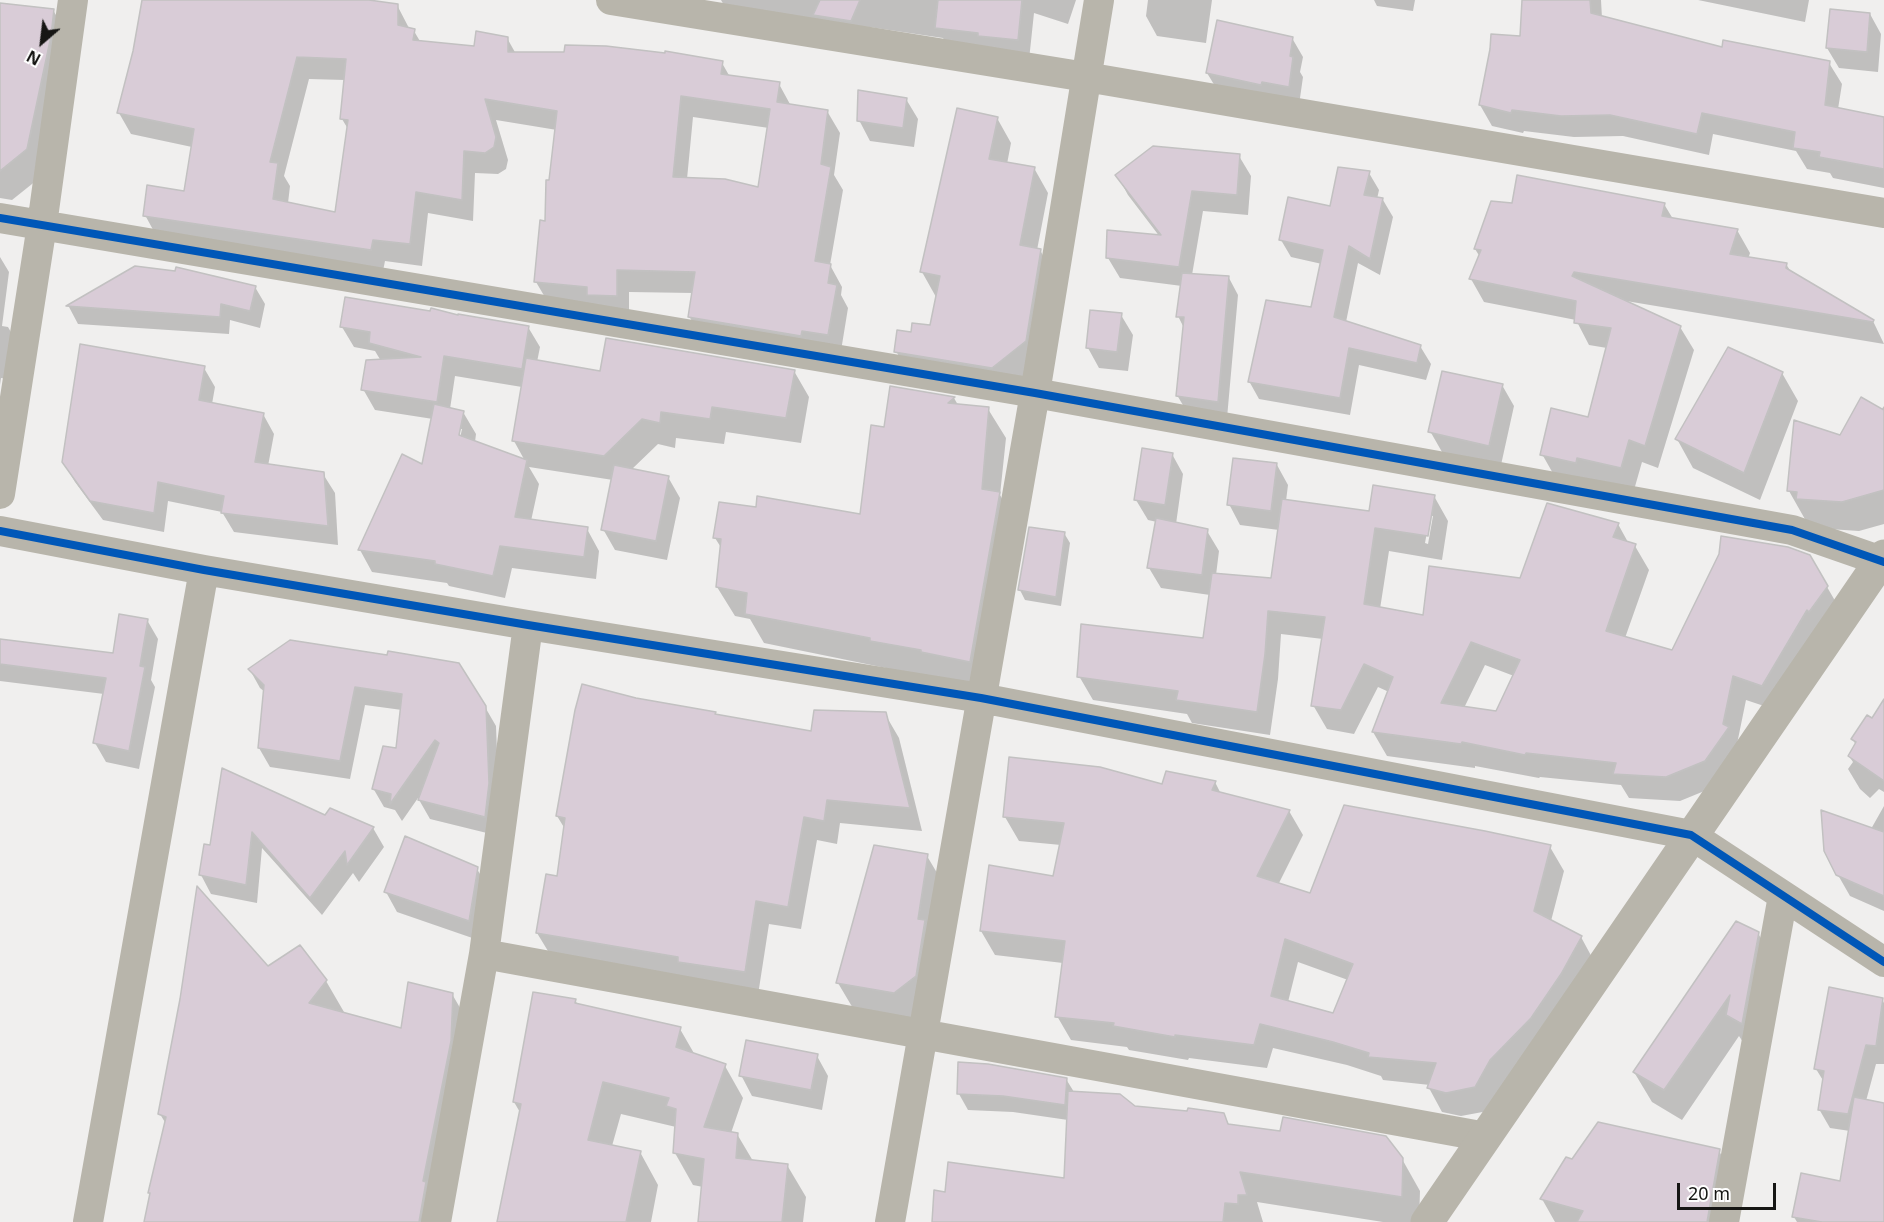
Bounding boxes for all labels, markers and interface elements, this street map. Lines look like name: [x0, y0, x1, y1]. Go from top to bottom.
north arrow: [12, 12, 72, 72]
text: N: [23, 45, 44, 71]
scale bar: [1680, 1171, 1779, 1209]
text: 20 m: [1688, 1181, 1730, 1205]

